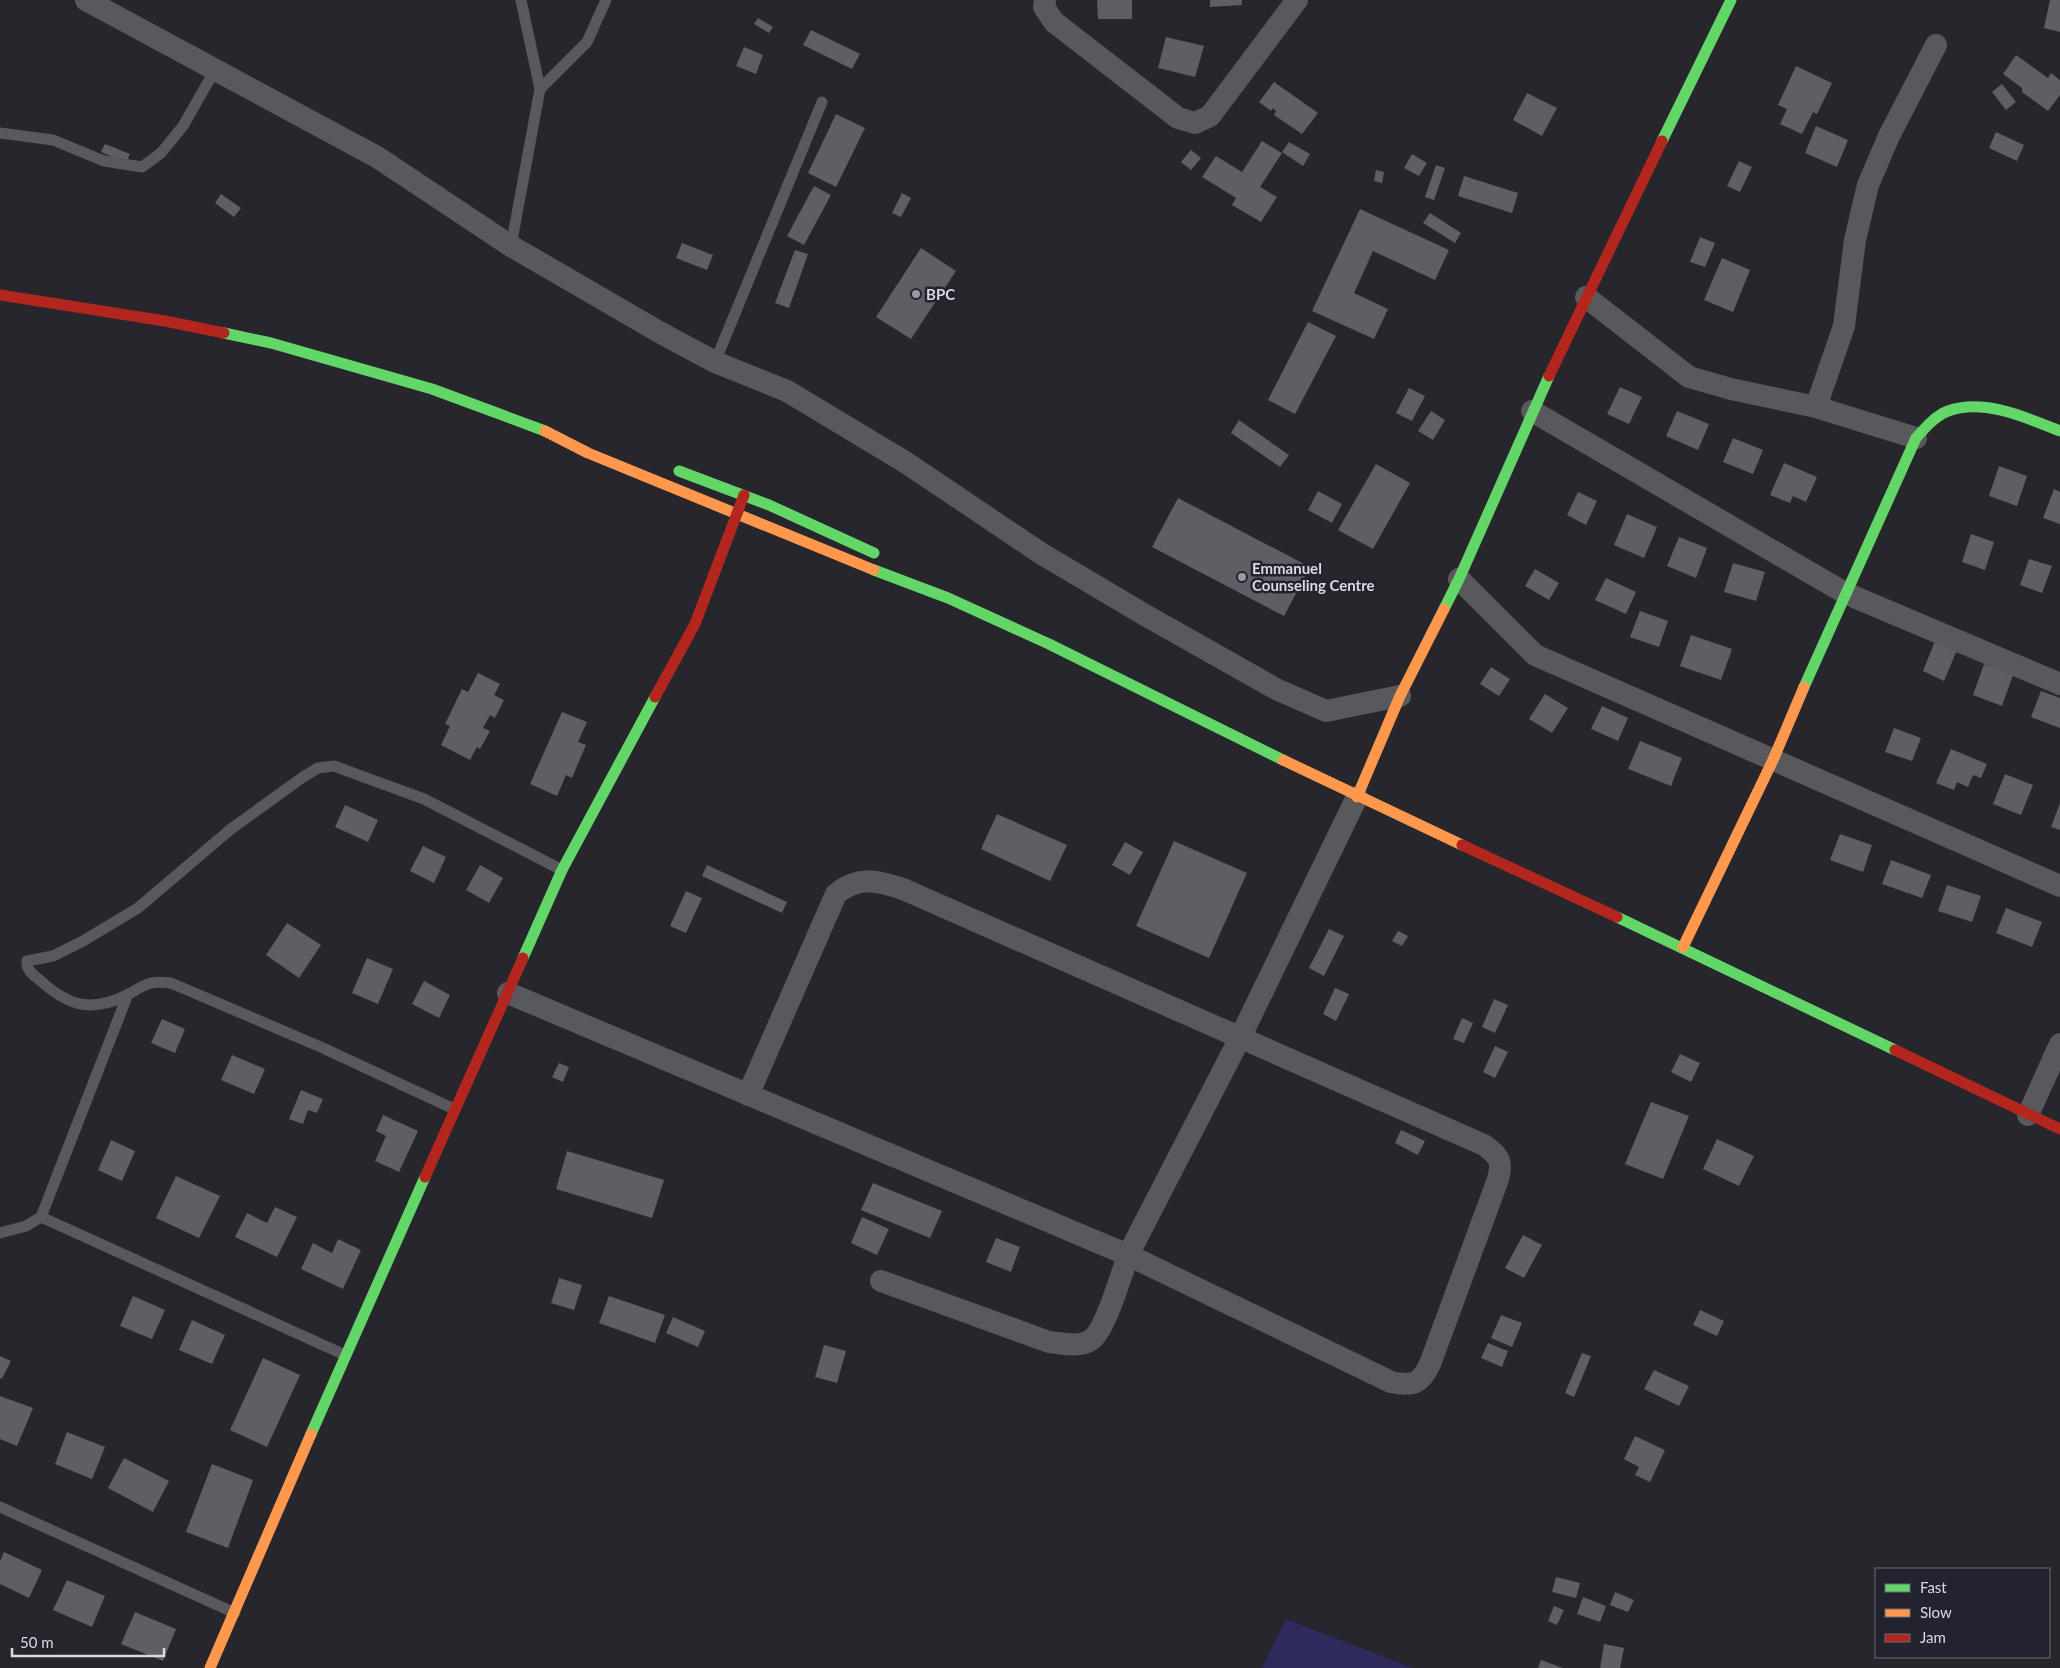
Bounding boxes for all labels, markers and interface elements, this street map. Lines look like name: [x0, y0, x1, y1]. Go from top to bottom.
place label: BPC: [926, 285, 955, 303]
marker: BPC: [910, 288, 922, 300]
place label: Emmanuel Counseling Centre: [1252, 559, 1375, 594]
marker: Emmanuel Counseling Centre: [1236, 571, 1248, 583]
legend: [1875, 1568, 2050, 1658]
text: Fast: [1920, 1578, 1947, 1596]
text: Slow: [1920, 1603, 1952, 1621]
scale bar: [12, 1626, 165, 1658]
text: Jam: [1920, 1628, 1946, 1646]
text: 50 m: [20, 1633, 54, 1651]

